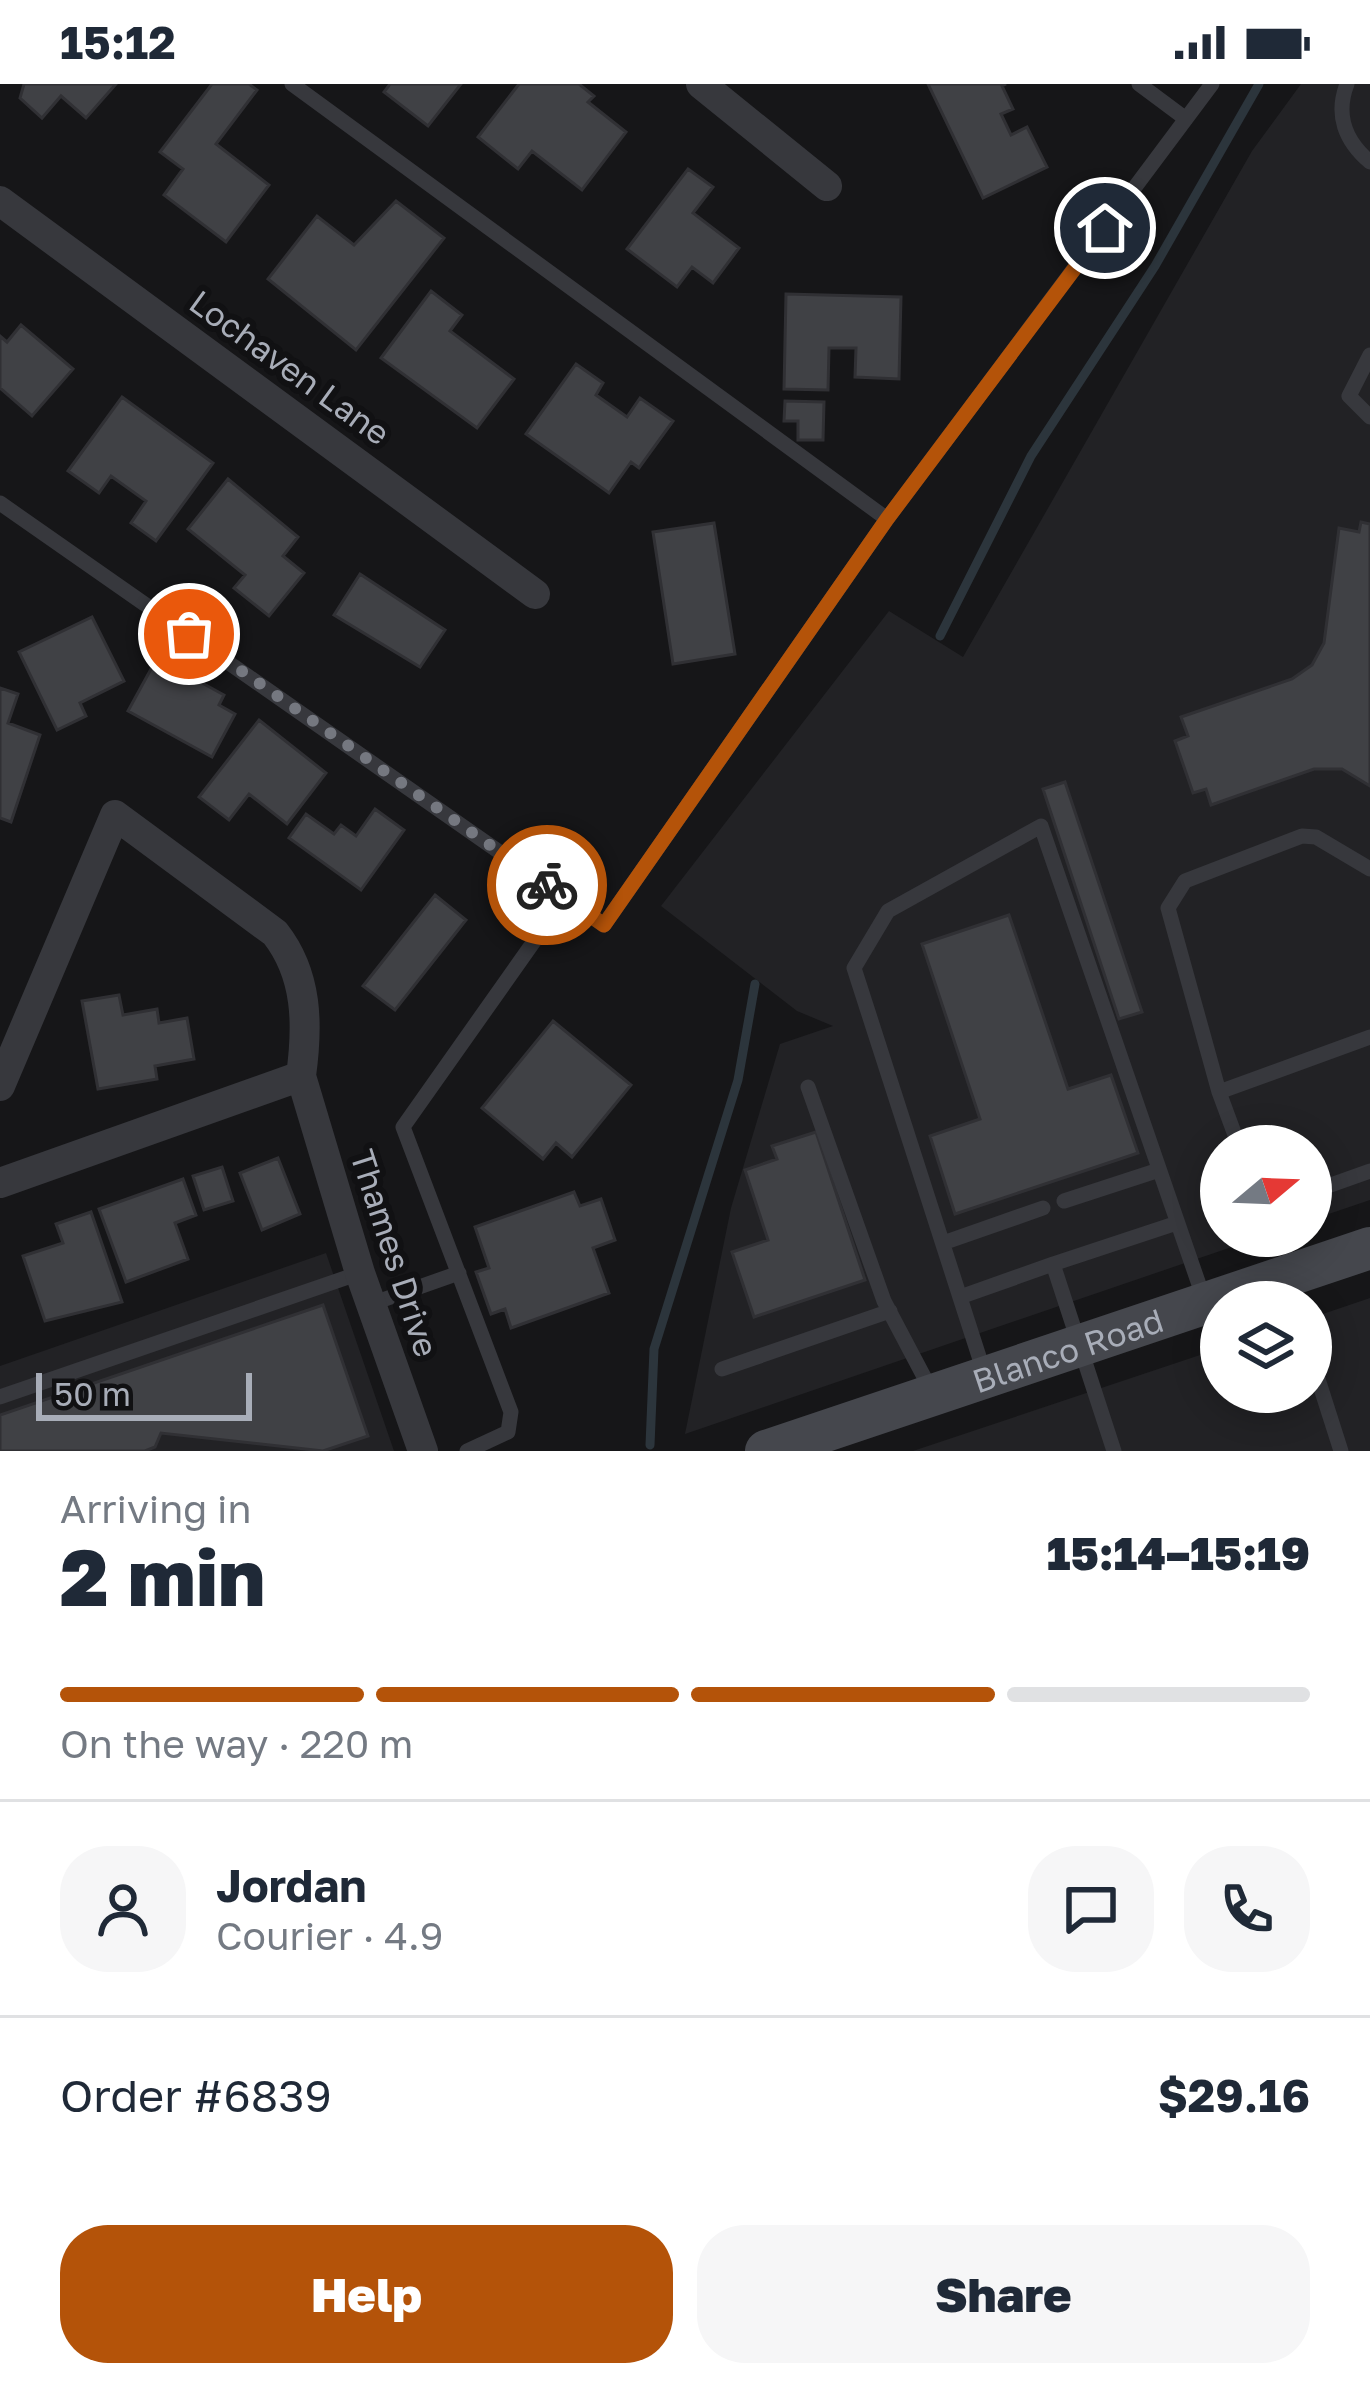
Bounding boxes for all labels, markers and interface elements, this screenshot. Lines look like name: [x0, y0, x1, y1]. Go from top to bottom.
text: 15:12: [60, 15, 176, 69]
pin: [1054, 177, 1156, 279]
icon: home: [1072, 195, 1138, 261]
street label: Lochaven Lane: [183, 281, 397, 453]
pin: [138, 583, 240, 685]
icon: bag: [156, 601, 222, 667]
courier: [487, 825, 607, 945]
icon: bike: [514, 852, 580, 918]
north arrow: [1200, 1125, 1332, 1257]
map controls: [1200, 1125, 1332, 1413]
street label: Thames Drive: [343, 1145, 447, 1361]
button: layers: [1200, 1281, 1332, 1413]
street label: Blanco Road: [967, 1300, 1168, 1400]
scale bar: [36, 1367, 252, 1420]
text: 50 m: [54, 1374, 131, 1413]
text: Arriving in: [60, 1485, 251, 1532]
text: 15:14–15:19: [1047, 1526, 1310, 1580]
text: 2 min: [60, 1530, 265, 1623]
text: On the way · 220 m: [60, 1720, 413, 1767]
button: person: [60, 1846, 186, 1972]
button: chat: [1028, 1846, 1154, 1972]
button: phone: [1184, 1846, 1310, 1972]
text: Jordan: [216, 1858, 367, 1912]
text: Courier · 4.9: [216, 1912, 443, 1959]
text: Order #6839: [60, 2068, 332, 2122]
text: $29.16: [1158, 2068, 1310, 2122]
button: Help: [60, 2225, 673, 2363]
button: Share: [697, 2225, 1310, 2363]

